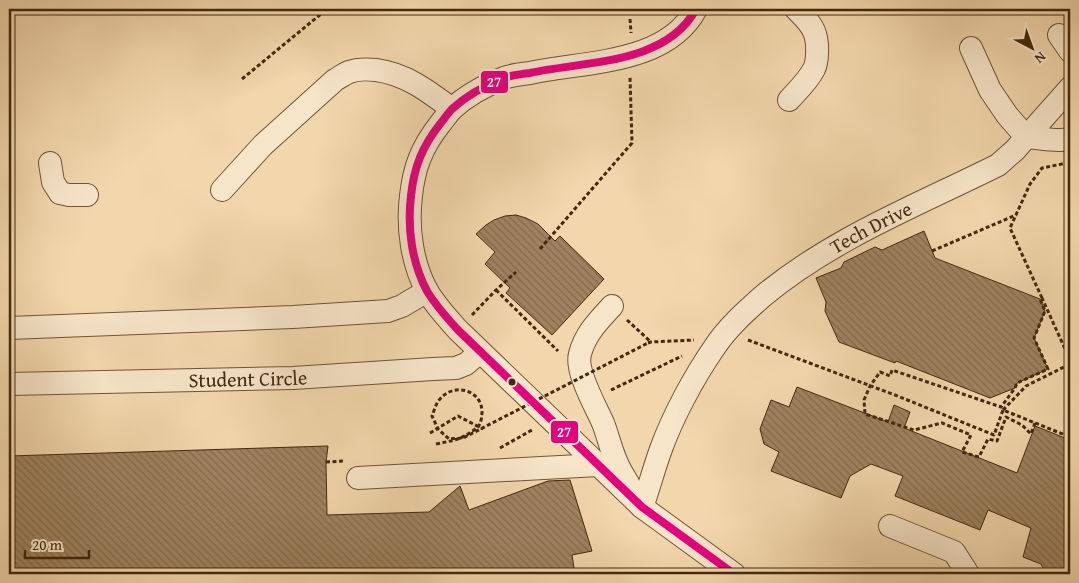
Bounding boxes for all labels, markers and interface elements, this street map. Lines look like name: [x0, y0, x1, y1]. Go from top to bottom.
north arrow: [1006, 22, 1056, 72]
text: N: [1030, 47, 1051, 69]
line badge: 27: [480, 70, 509, 94]
text: 27: [487, 72, 501, 92]
street label: Tech Drive: [824, 194, 916, 261]
street label: Student Circle: [188, 362, 308, 394]
unlabelled marker: [507, 377, 517, 387]
line badge: 27: [550, 420, 579, 444]
text: 27: [557, 422, 571, 442]
scale bar: [25, 528, 89, 560]
text: 20 m: [32, 534, 63, 555]

